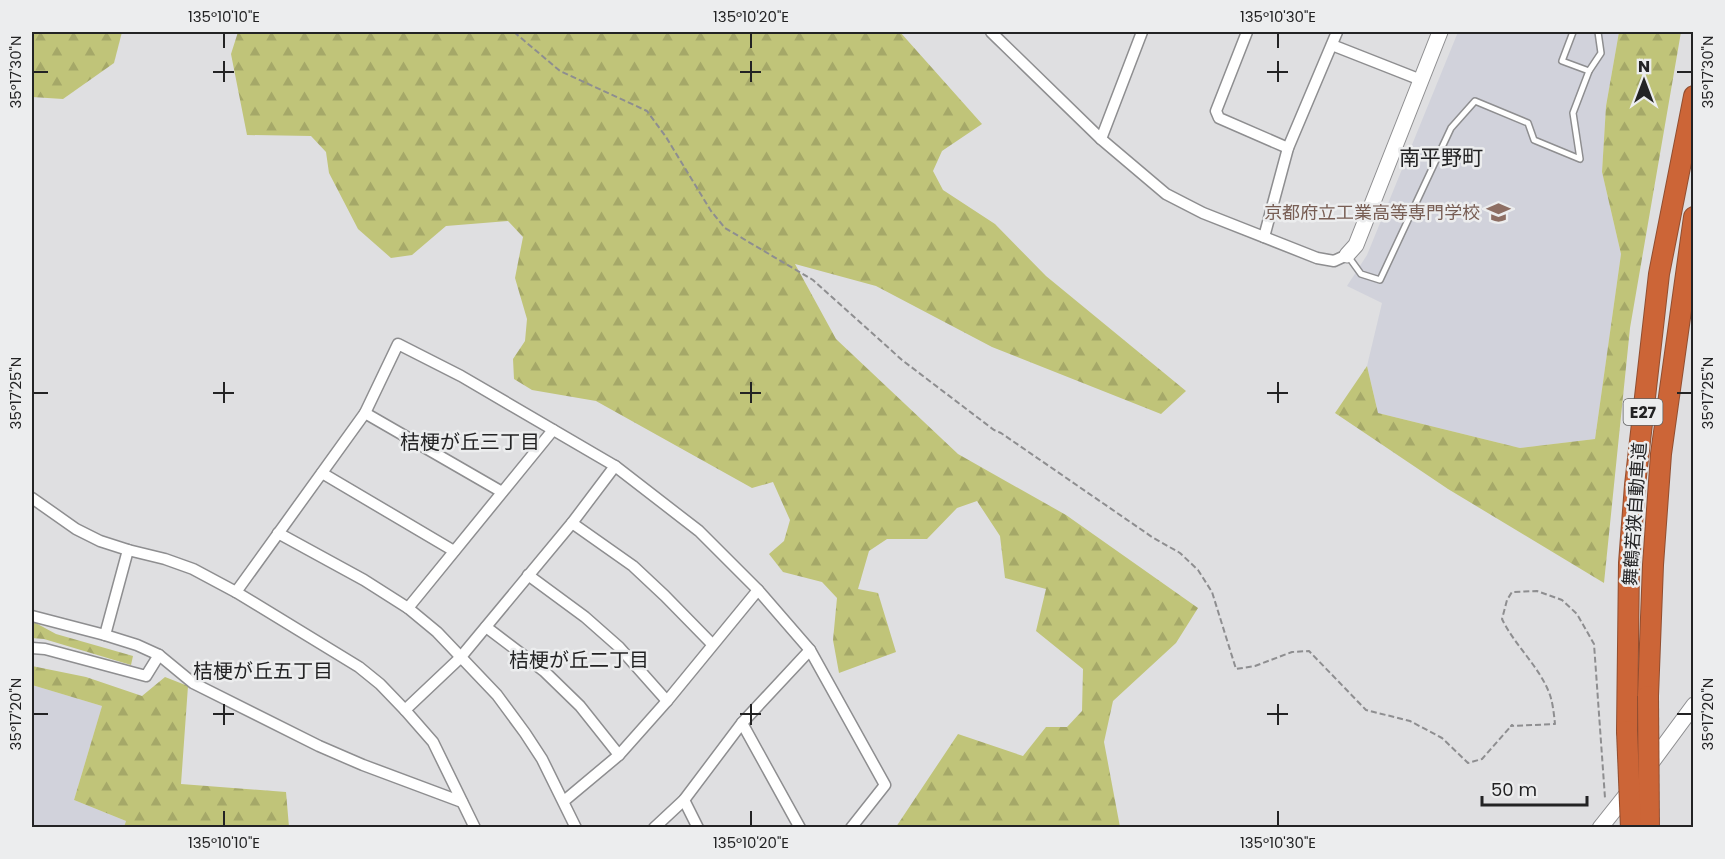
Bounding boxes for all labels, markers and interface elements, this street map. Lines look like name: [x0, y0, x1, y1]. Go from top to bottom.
text: 135°10'10"E: [188, 6, 260, 27]
text: 135°10'20"E: [713, 6, 789, 27]
text: 135°10'30"E: [1240, 6, 1316, 27]
text: 35°17'30"N: [5, 36, 26, 108]
text: 35°17'30"N: [1697, 36, 1718, 108]
north arrow: [1614, 51, 1674, 111]
text: N: [1638, 55, 1650, 78]
district label: 南平野町: [1399, 143, 1483, 172]
place label: 京都府立工業高等専門学校: [1264, 200, 1480, 225]
school or university icon: 京都府立工業高等専門学校: [1485, 200, 1511, 226]
text: 35°17'25"N: [5, 357, 26, 429]
text: 35°17'25"N: [1697, 357, 1718, 429]
road number: E27: [1624, 399, 1662, 425]
district label: 桔梗が丘三丁目: [400, 428, 540, 456]
street label: 舞鶴若狭自動車道: [1617, 441, 1652, 587]
district label: 桔梗が丘二丁目: [509, 646, 649, 674]
district label: 桔梗が丘五丁目: [193, 657, 333, 685]
text: 35°17'20"N: [5, 678, 26, 750]
text: 35°17'20"N: [1697, 678, 1718, 750]
scale bar: [1482, 769, 1587, 807]
text: 50 m: [1491, 777, 1537, 802]
text: 135°10'10"E: [188, 832, 260, 853]
text: 135°10'20"E: [713, 832, 789, 853]
text: 135°10'30"E: [1240, 832, 1316, 853]

